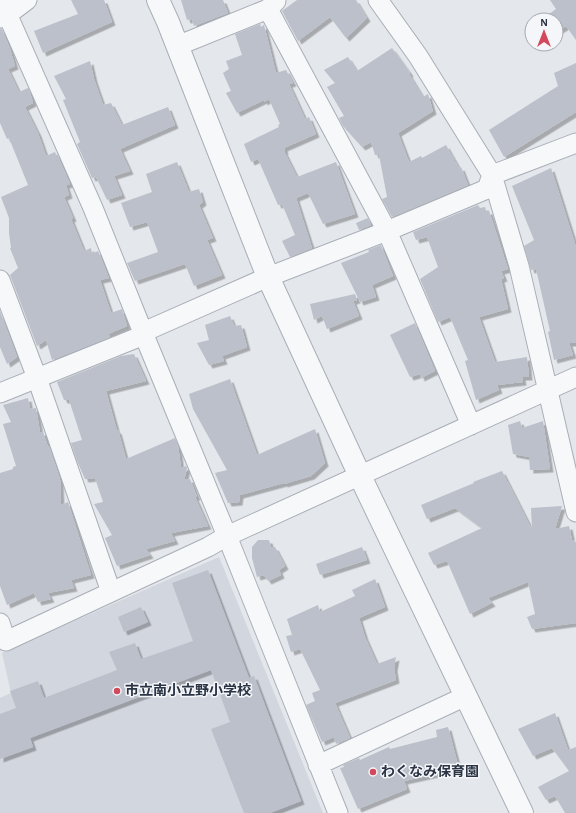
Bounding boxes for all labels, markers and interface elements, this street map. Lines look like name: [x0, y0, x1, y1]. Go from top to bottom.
north arrow: [524, 12, 564, 52]
text: N: [540, 17, 548, 28]
place label: 市立南小立野小学校: [125, 683, 251, 698]
marker: 市立南小立野小学校: [112, 686, 122, 696]
place label: わくなみ保育園: [381, 764, 479, 779]
marker: わくなみ保育園: [368, 767, 378, 777]

